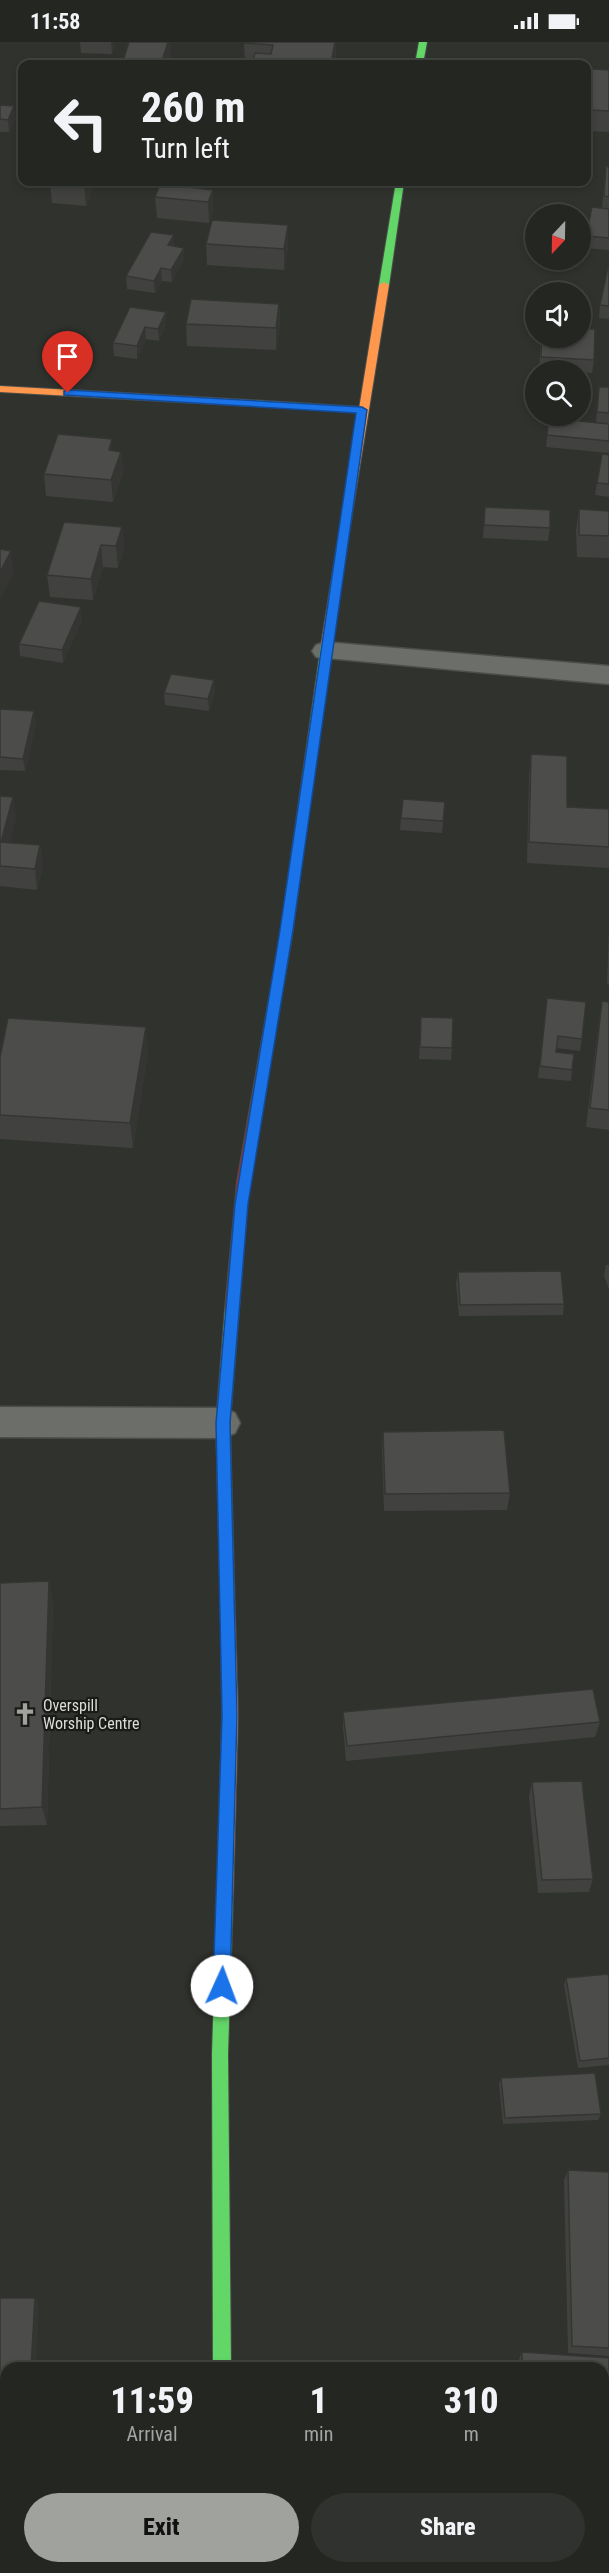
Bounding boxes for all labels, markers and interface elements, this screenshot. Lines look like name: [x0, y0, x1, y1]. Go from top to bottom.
text: 11:58: [30, 9, 81, 34]
text: 260 m: [141, 83, 246, 132]
icon: left: [42, 84, 120, 162]
text: Turn left: [141, 133, 230, 165]
north arrow: [525, 204, 591, 270]
map controls: [525, 204, 591, 426]
button: sound: [525, 282, 591, 348]
pin: [42, 331, 93, 393]
icon: arrive: [51, 340, 84, 373]
button: search: [525, 360, 591, 426]
place label: Overspill Worship Centre: [43, 1696, 139, 1733]
church icon: Overspill Worship Centre: [12, 1701, 38, 1727]
position arrow: [190, 1954, 254, 2018]
text: 11:59: [110, 2380, 194, 2422]
text: 1: [310, 2380, 328, 2422]
text: 310: [444, 2380, 499, 2422]
text: Arrival: [127, 2422, 177, 2446]
text: min: [304, 2422, 333, 2446]
text: m: [464, 2422, 479, 2446]
button: Exit: [24, 2493, 299, 2562]
button: Share: [311, 2493, 585, 2562]

